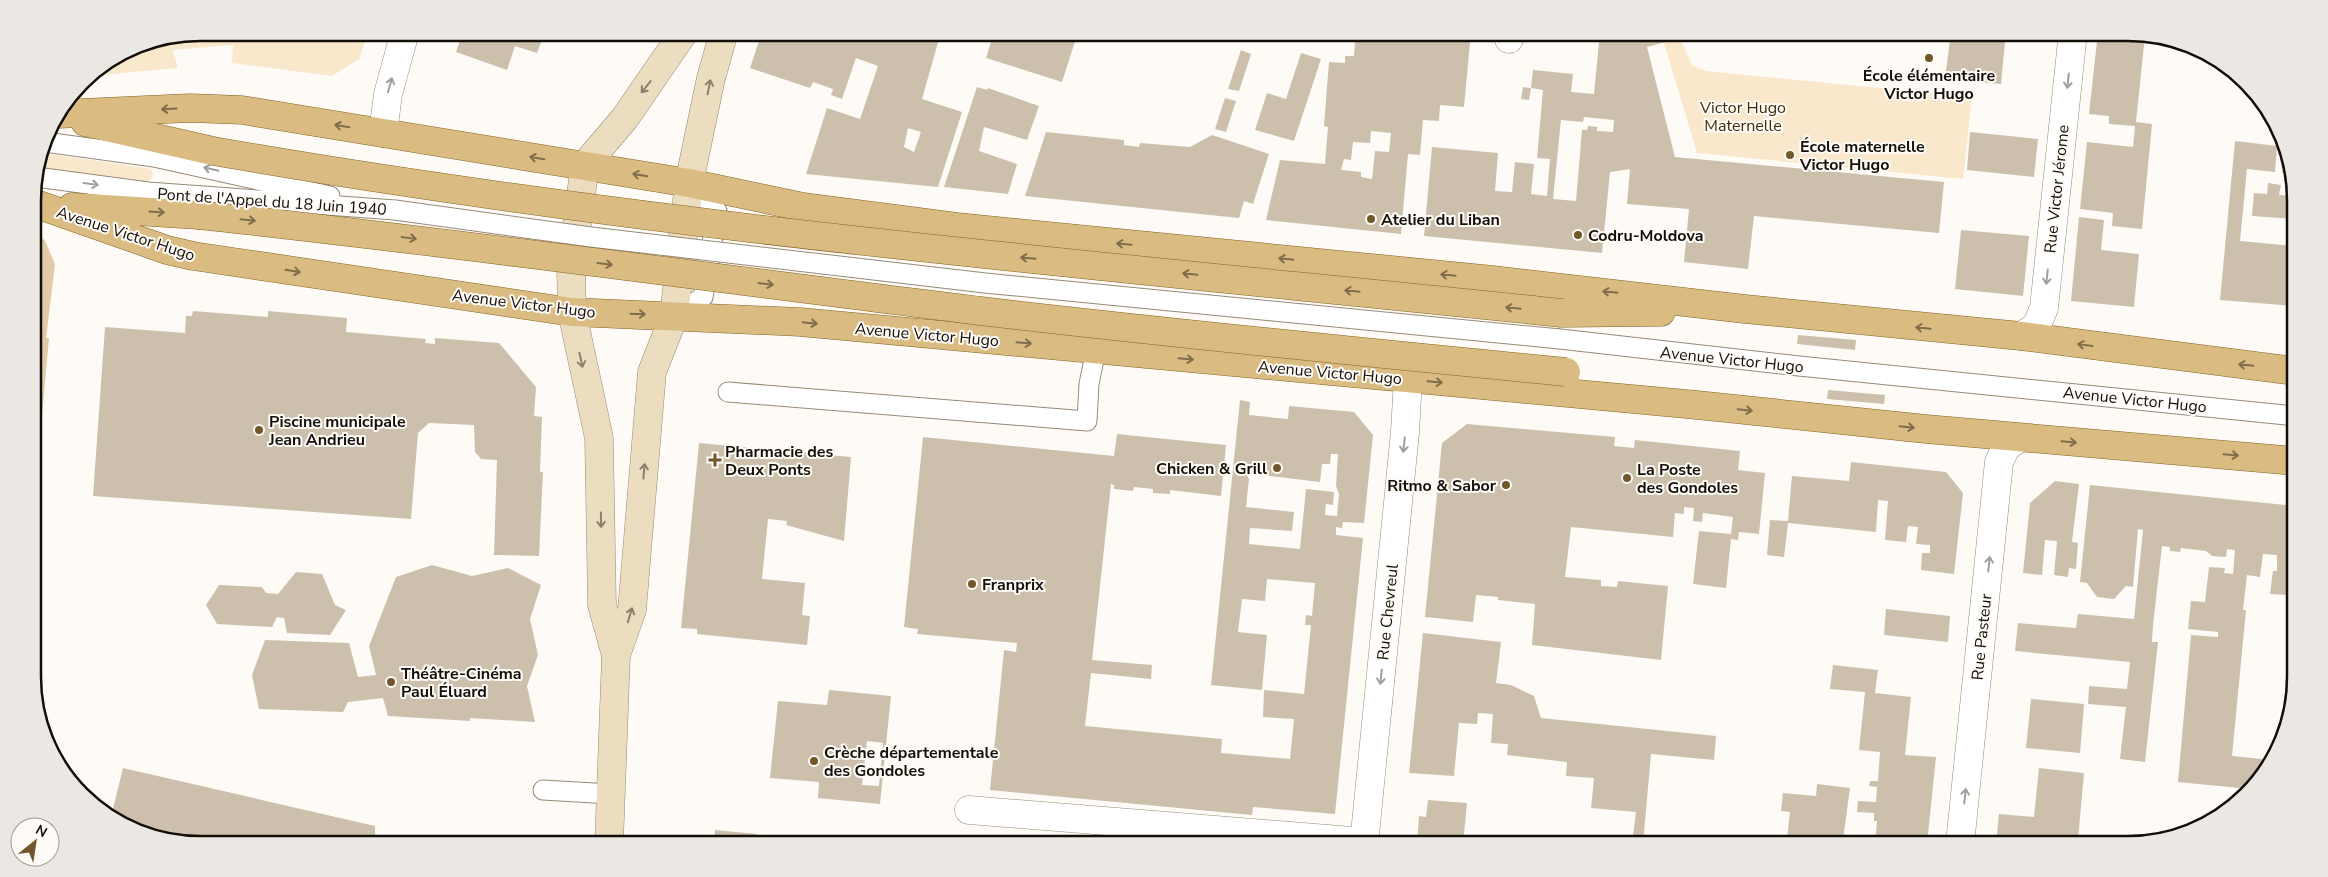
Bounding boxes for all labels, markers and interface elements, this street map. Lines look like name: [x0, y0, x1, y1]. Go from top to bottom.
marker: École élémentaire Victor Hugo: [1923, 52, 1935, 64]
place label: École élémentaire Victor Hugo: [1863, 65, 1996, 105]
one-way arrow: [2063, 73, 2073, 89]
one-way arrow: [386, 77, 396, 93]
one-way arrow: [705, 79, 714, 95]
one-way arrow: [641, 80, 652, 93]
park label: Victor Hugo Maternelle: [1699, 97, 1786, 137]
one-way arrow: [161, 104, 177, 113]
one-way arrow: [334, 121, 350, 131]
street label: Rue Victor Jérome: [2039, 124, 2075, 254]
place label: École maternelle Victor Hugo: [1799, 136, 1925, 176]
marker: École maternelle Victor Hugo: [1784, 149, 1796, 161]
one-way arrow: [529, 152, 545, 162]
one-way arrow: [203, 164, 219, 173]
one-way arrow: [633, 169, 649, 179]
one-way arrow: [83, 179, 99, 189]
street label: Pont de l'Appel du 18 Juin 1940: [156, 183, 387, 221]
street label: Avenue Victor Hugo: [54, 201, 198, 267]
one-way arrow: [149, 208, 165, 217]
place label: Atelier du Liban: [1381, 209, 1500, 231]
marker: Atelier du Liban: [1365, 213, 1377, 225]
one-way arrow: [239, 215, 255, 225]
place label: Codru-Moldova: [1588, 225, 1703, 247]
marker: Codru-Moldova: [1572, 229, 1584, 241]
one-way arrow: [401, 233, 417, 243]
one-way arrow: [1117, 239, 1133, 248]
one-way arrow: [1021, 254, 1037, 263]
one-way arrow: [1278, 255, 1294, 264]
one-way arrow: [597, 259, 613, 269]
one-way arrow: [285, 266, 301, 276]
one-way arrow: [1182, 269, 1198, 279]
one-way arrow: [2042, 269, 2052, 285]
one-way arrow: [1440, 270, 1456, 280]
one-way arrow: [758, 279, 774, 289]
street label: Avenue Victor Hugo: [451, 284, 597, 324]
one-way arrow: [1344, 286, 1360, 296]
one-way arrow: [1602, 287, 1618, 297]
one-way arrow: [1506, 303, 1522, 313]
one-way arrow: [630, 310, 646, 319]
one-way arrow: [802, 318, 818, 328]
street label: Avenue Victor Hugo: [854, 318, 1000, 352]
one-way arrow: [1916, 323, 1932, 333]
one-way arrow: [1016, 338, 1032, 347]
one-way arrow: [2077, 340, 2093, 350]
street label: Avenue Victor Hugo: [1659, 342, 1805, 378]
one-way arrow: [577, 352, 586, 368]
one-way arrow: [1178, 354, 1194, 363]
street label: Avenue Victor Hugo: [1257, 356, 1403, 390]
one-way arrow: [2238, 360, 2254, 370]
one-way arrow: [1427, 377, 1443, 386]
street label: Avenue Victor Hugo: [2062, 382, 2208, 418]
one-way arrow: [1737, 405, 1753, 415]
place label: Piscine municipale Jean Andrieu: [268, 411, 406, 451]
one-way arrow: [1898, 422, 1914, 432]
marker: Piscine municipale Jean Andrieu: [253, 424, 265, 436]
one-way arrow: [1399, 437, 1409, 453]
one-way arrow: [2060, 437, 2076, 447]
place label: Pharmacie des Deux Ponts: [725, 441, 833, 481]
one-way arrow: [2222, 451, 2238, 460]
marker: Pharmacie des Deux Ponts: [709, 454, 721, 466]
place label: Chicken & Grill: [1156, 458, 1267, 480]
place label: La Poste des Gondoles: [1637, 459, 1738, 499]
marker: Chicken & Grill: [1271, 462, 1283, 474]
one-way arrow: [639, 464, 648, 480]
marker: La Poste des Gondoles: [1621, 472, 1633, 484]
place label: Ritmo & Sabor: [1387, 475, 1497, 497]
marker: Ritmo & Sabor: [1500, 479, 1512, 491]
one-way arrow: [596, 512, 605, 528]
one-way arrow: [1984, 557, 1994, 573]
street label: Rue Chevreul: [1372, 563, 1404, 661]
place label: Franprix: [982, 574, 1044, 596]
marker: Franprix: [966, 578, 978, 590]
street label: Rue Pasteur: [1967, 592, 1998, 681]
one-way arrow: [626, 607, 636, 623]
place label: Théâtre-Cinéma Paul Éluard: [401, 663, 522, 703]
one-way arrow: [1376, 668, 1385, 684]
marker: Théâtre-Cinéma Paul Éluard: [385, 676, 397, 688]
place label: Crèche départementale des Gondoles: [824, 742, 999, 782]
marker: Crèche départementale des Gondoles: [808, 755, 820, 767]
one-way arrow: [1960, 788, 1970, 804]
north arrow: [10, 817, 60, 867]
text: N: [32, 820, 51, 842]

